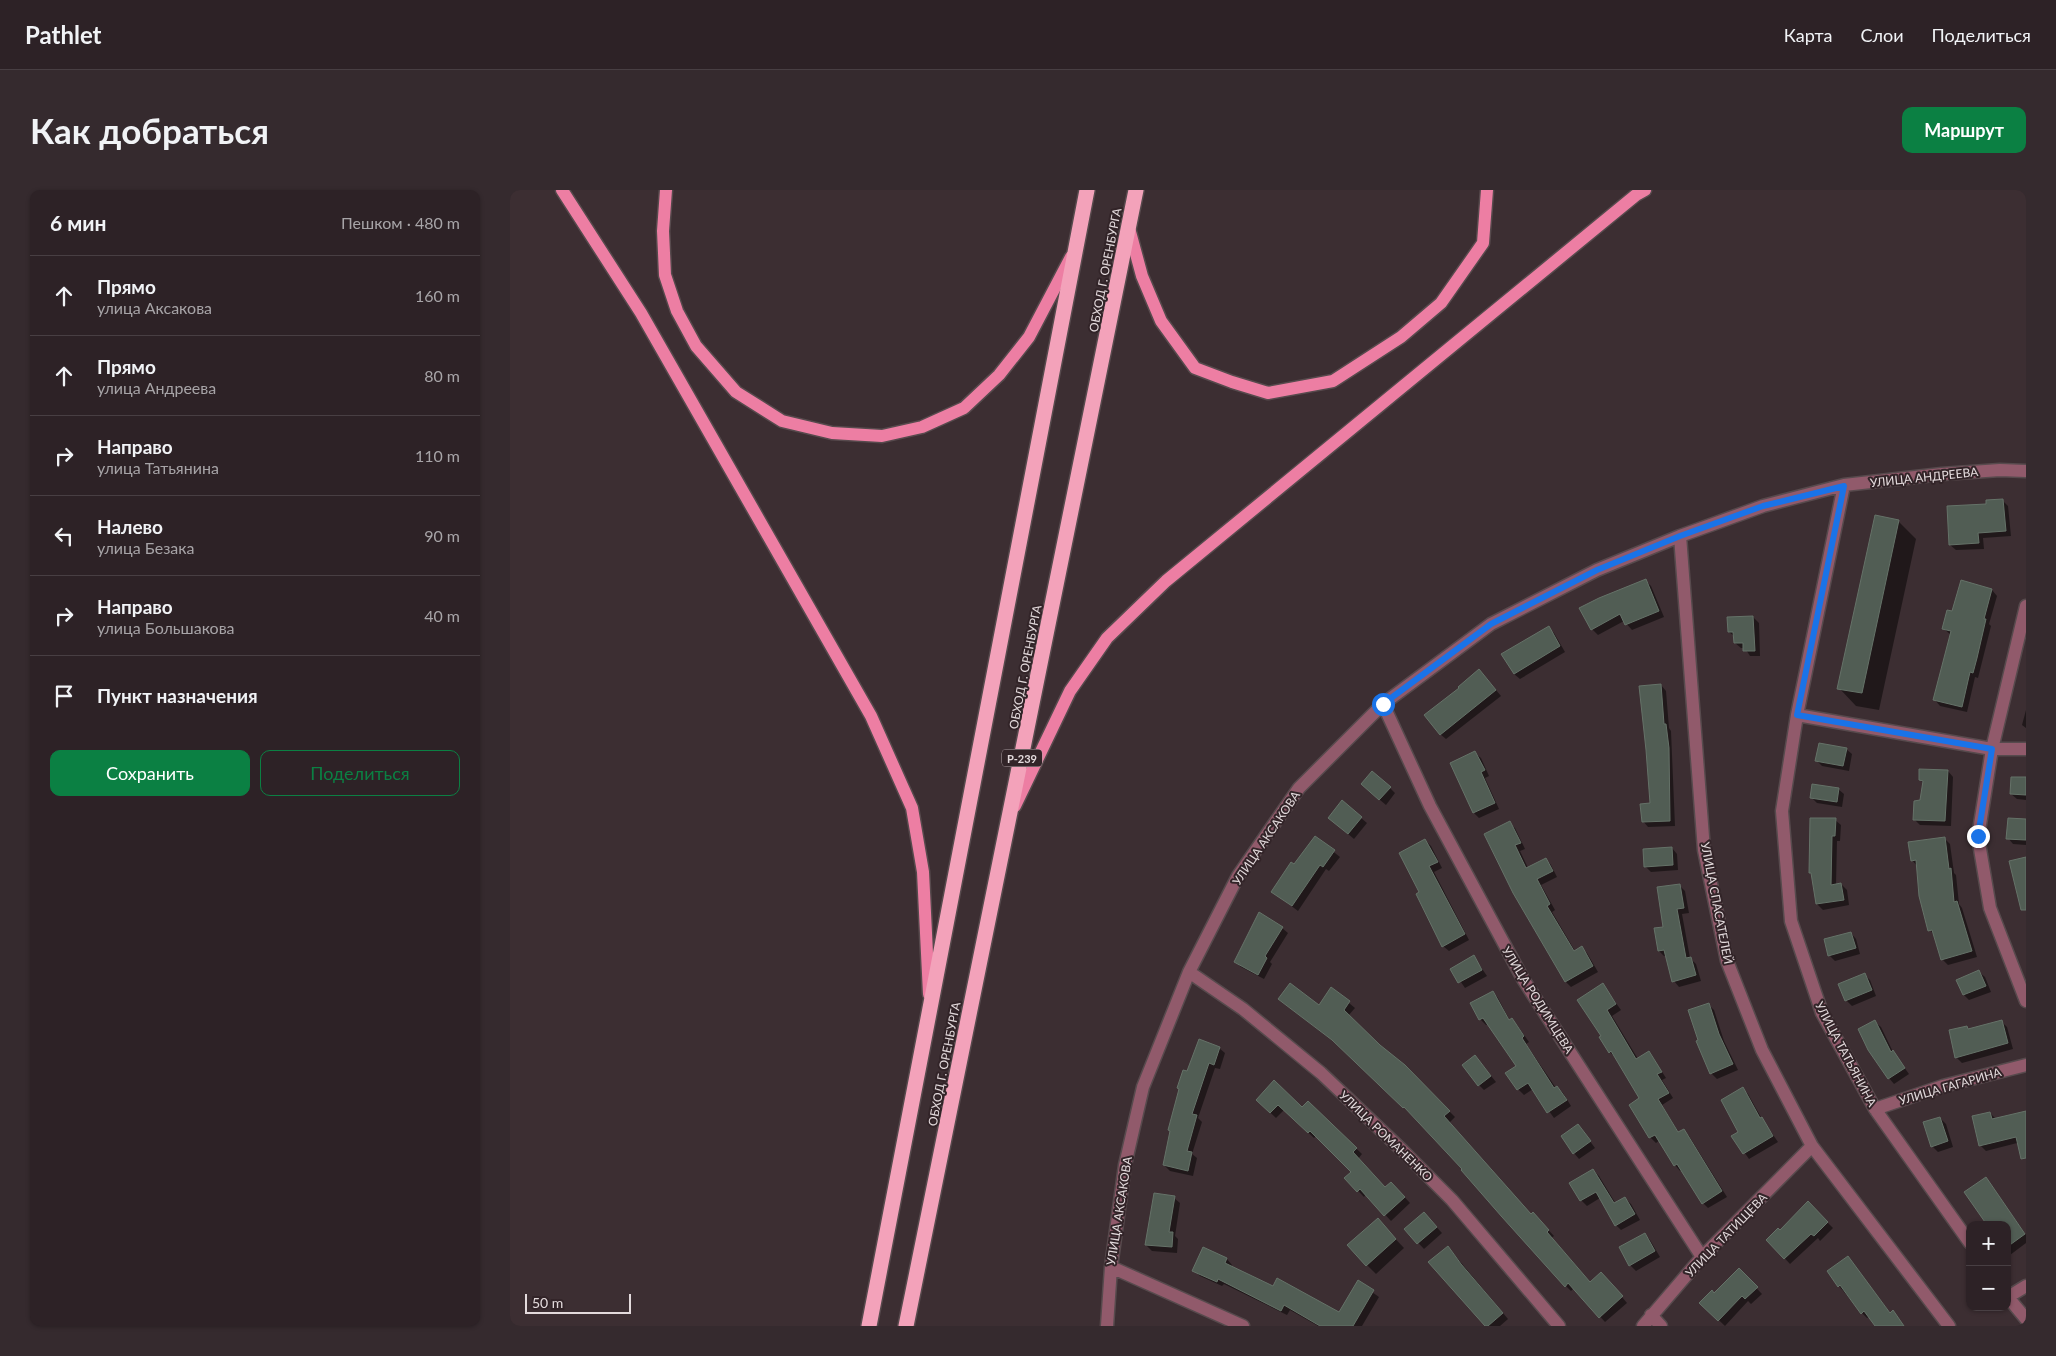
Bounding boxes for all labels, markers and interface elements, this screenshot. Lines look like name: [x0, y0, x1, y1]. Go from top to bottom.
text: Pathlet: [25, 20, 102, 49]
text: Карта: [1784, 24, 1832, 46]
text: Слои: [1860, 24, 1904, 46]
text: Поделиться: [1932, 24, 2031, 46]
button: Маршрут: [1902, 107, 2026, 153]
text: Как добраться: [30, 109, 269, 151]
street label: ОБХОД Г. ОРЕНБУРГА: [1086, 206, 1125, 333]
text: 6 мин: [50, 210, 107, 235]
text: Пешком · 480 m: [341, 213, 460, 232]
text: Прямо: [97, 275, 156, 298]
icon: ahead: [50, 282, 78, 310]
text: 160 m: [415, 286, 460, 305]
text: улица Аксакова: [97, 298, 212, 317]
text: Прямо: [97, 355, 156, 378]
icon: ahead: [50, 362, 78, 390]
text: 80 m: [424, 366, 460, 385]
text: улица Андреева: [97, 378, 216, 397]
text: Направо: [97, 435, 173, 458]
icon: right: [50, 442, 78, 470]
text: 110 m: [415, 446, 460, 465]
text: улица Татьянина: [97, 458, 219, 477]
street label: УЛИЦА АНДРЕЕВА: [1869, 464, 1980, 490]
text: Налево: [97, 515, 163, 538]
icon: left: [50, 522, 78, 550]
text: 90 m: [424, 526, 460, 545]
text: улица Безака: [97, 538, 195, 557]
text: Направо: [97, 595, 173, 618]
icon: right: [50, 602, 78, 630]
street label: ОБХОД Г. ОРЕНБУРГА: [1006, 603, 1045, 730]
text: 40 m: [424, 606, 460, 625]
text: улица Большакова: [97, 618, 235, 637]
icon: arrive: [50, 682, 78, 710]
text: Пункт назначения: [97, 684, 258, 707]
route start: [1372, 693, 1395, 716]
button: Сохранить: [50, 750, 250, 796]
button: Поделиться: [260, 750, 460, 796]
road number: Р-239: [1002, 750, 1042, 766]
street label: УЛИЦА АКСАКОВА: [1229, 787, 1303, 888]
route end: [1967, 825, 1990, 848]
street label: УЛИЦА СПАСАТЕЛЕЙ: [1698, 841, 1736, 965]
street label: УЛИЦА РОДИМЦЕВА: [1499, 944, 1578, 1057]
street label: УЛИЦА ТАТЬЯНИНА: [1812, 999, 1880, 1110]
street label: ОБХОД Г. ОРЕНБУРГА: [925, 1000, 964, 1127]
street label: УЛИЦА ГАГАРИНА: [1897, 1064, 2004, 1108]
street label: УЛИЦА РОМАНЕНКО: [1336, 1088, 1436, 1185]
street label: УЛИЦА АКСАКОВА: [1103, 1155, 1135, 1267]
street label: УЛИЦА ТАТИЩЕВА: [1682, 1189, 1771, 1280]
map controls: [1966, 1221, 2011, 1311]
button: +: [1966, 1221, 2011, 1266]
button: −: [1966, 1266, 2011, 1311]
scale bar: [525, 1291, 631, 1314]
text: 50 m: [532, 1294, 563, 1311]

